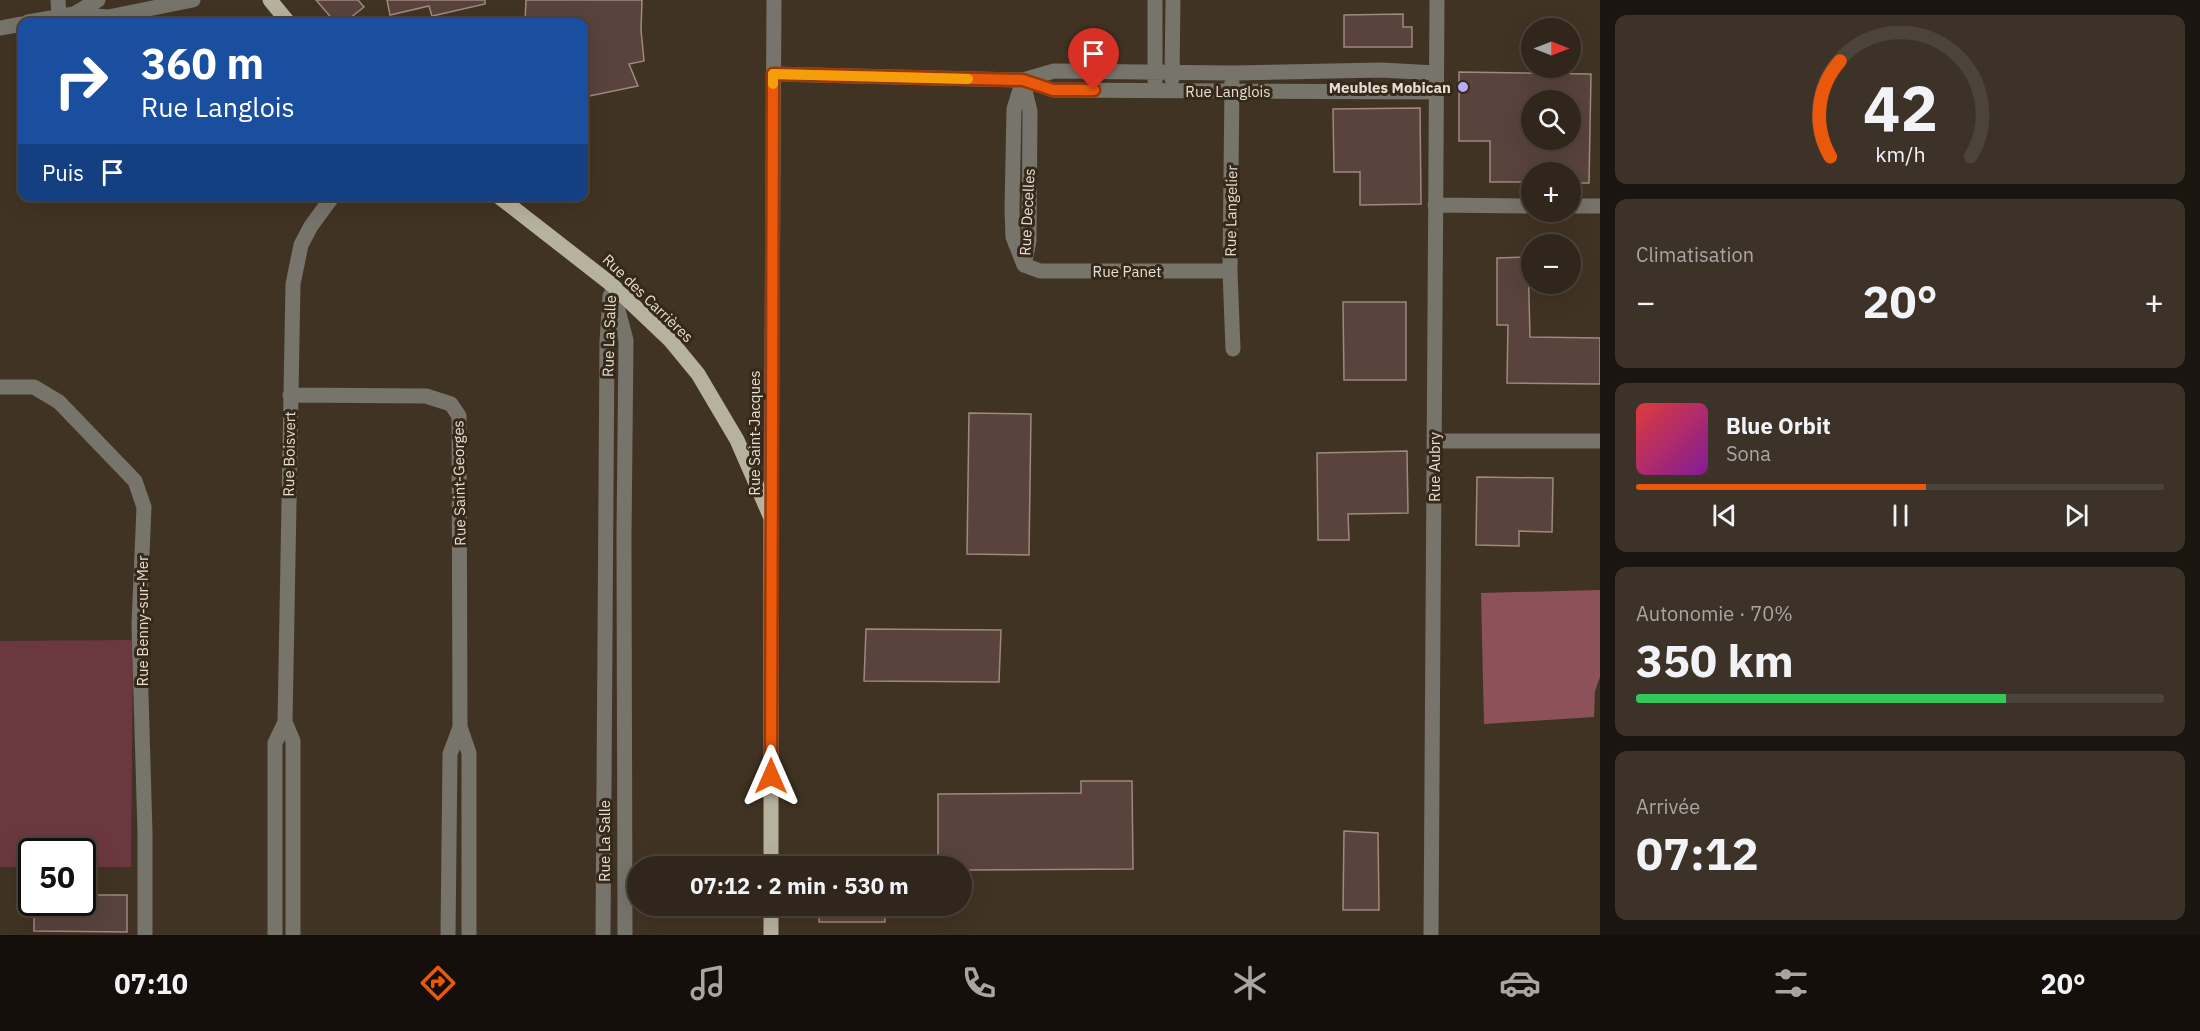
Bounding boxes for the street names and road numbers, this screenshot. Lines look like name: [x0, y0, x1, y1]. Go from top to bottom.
street label: Rue Langlois: [1185, 82, 1271, 101]
street label: Rue Langelier: [1221, 165, 1241, 257]
street label: Rue Decelles: [1015, 168, 1039, 256]
street label: Rue des Carrières: [599, 250, 697, 346]
street label: Rue Panet: [1093, 262, 1161, 281]
street label: Rue La Salle: [598, 295, 620, 377]
street label: Rue Saint-Jacques: [745, 370, 764, 496]
street label: Rue Boisvert: [279, 411, 299, 497]
street label: Rue Saint-Georges: [448, 420, 470, 546]
street label: Rue Aubry: [1425, 432, 1444, 502]
street label: Rue Benny-sur-Mer: [133, 555, 152, 687]
street label: Rue La Salle: [595, 800, 614, 882]

